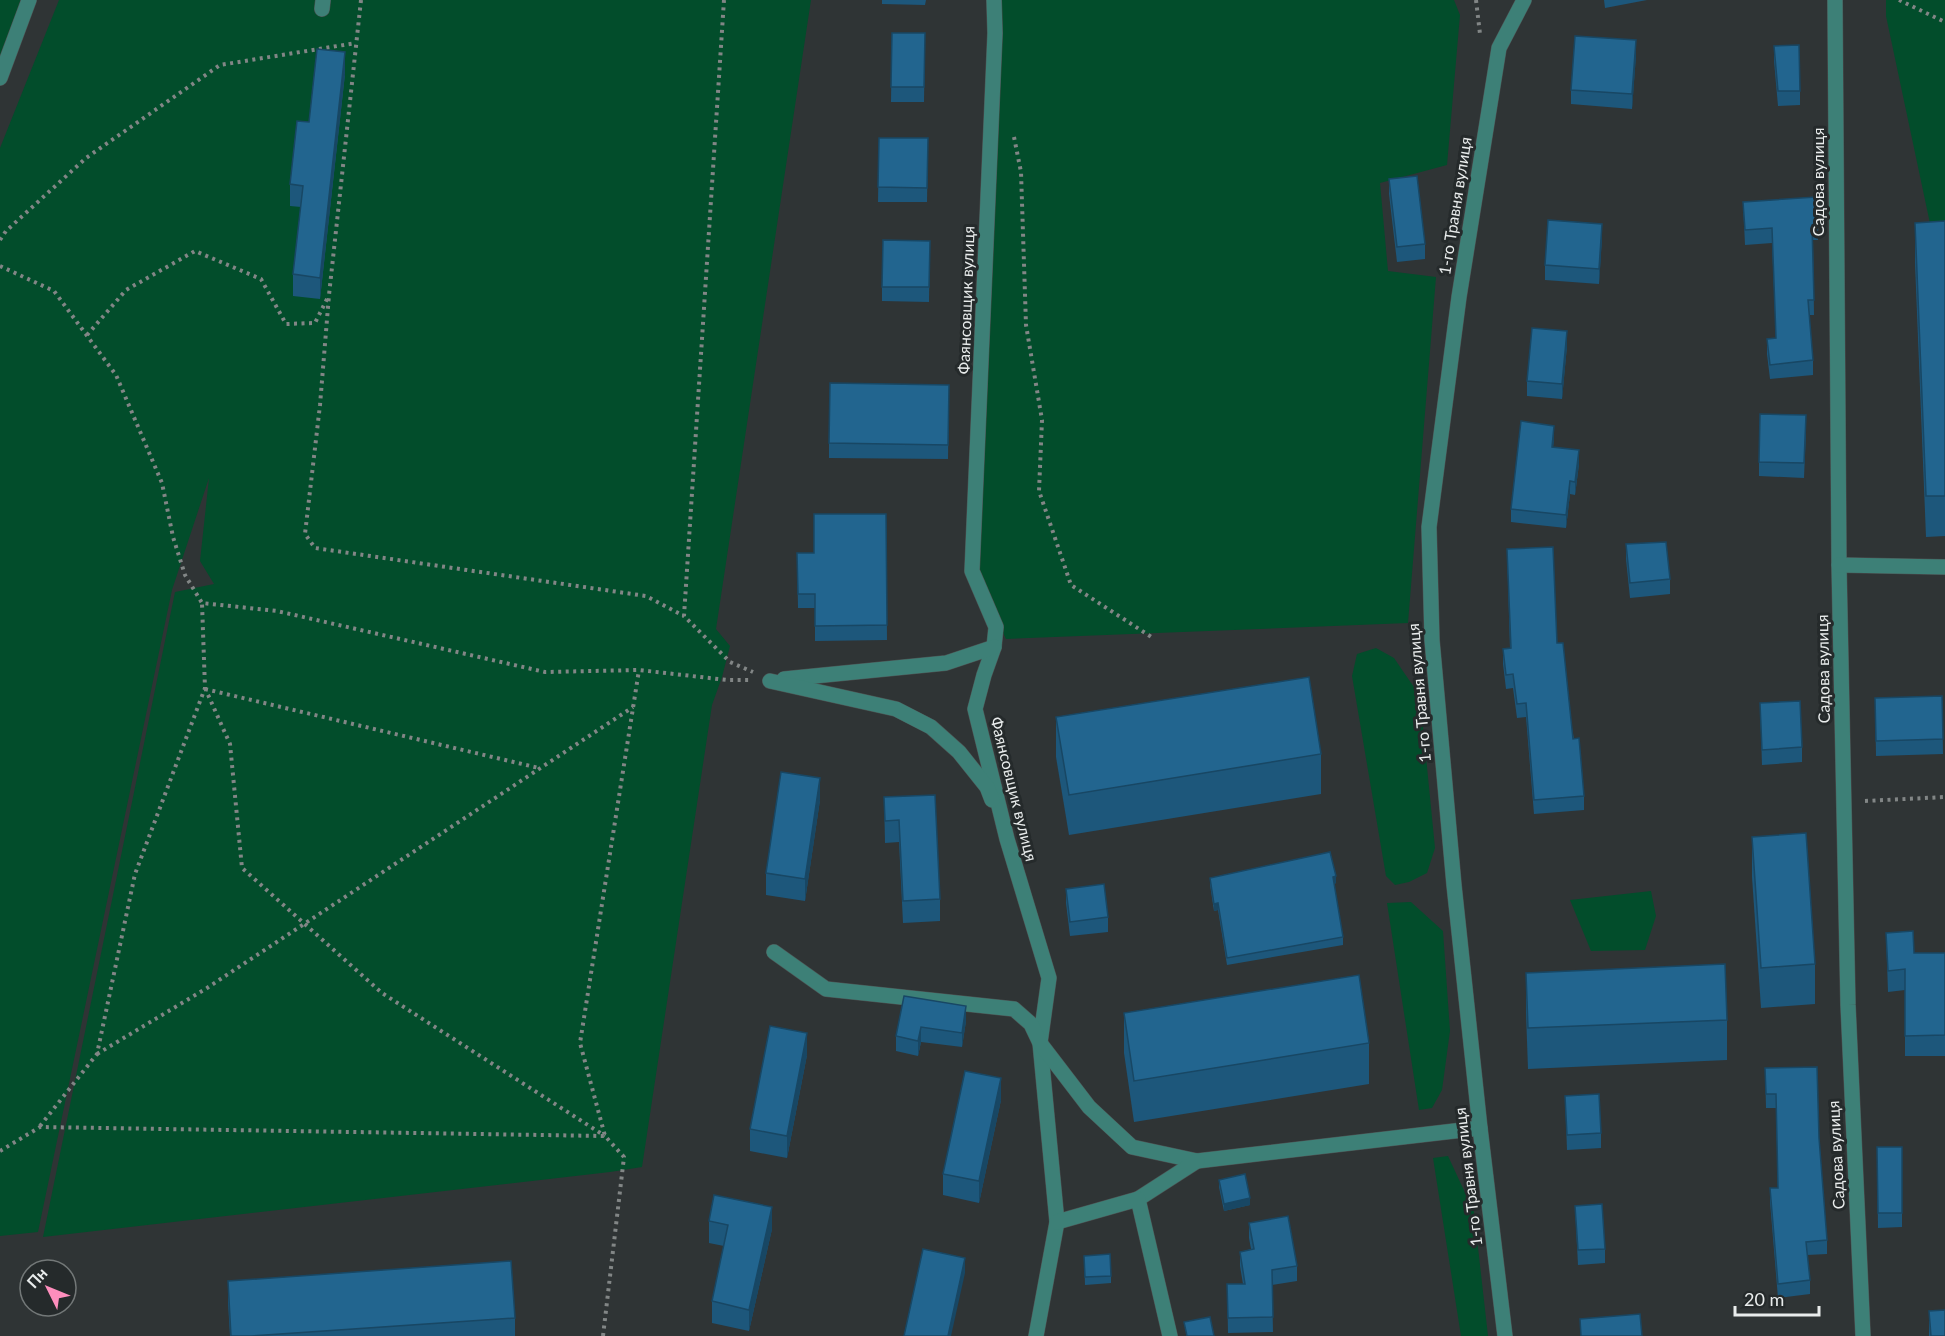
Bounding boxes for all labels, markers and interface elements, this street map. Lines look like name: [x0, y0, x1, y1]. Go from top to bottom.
street label: Садова вулиця: [1808, 128, 1827, 236]
street label: 1-го Травня вулиця: [1434, 136, 1475, 276]
street label: Фаянсовщик вулиця: [953, 225, 978, 374]
street label: Садова вулиця: [1812, 614, 1833, 724]
street label: 1-го Травня вулиця: [1403, 623, 1434, 763]
street label: Фаянсовщик вулиця: [987, 715, 1042, 863]
street label: Садова вулиця: [1823, 1100, 1848, 1210]
street label: 1-го Травня вулиця: [1450, 1107, 1485, 1247]
north arrow: [18, 1258, 78, 1318]
text: Пн: [23, 1263, 51, 1292]
scale bar: [1735, 1279, 1819, 1317]
text: 20 m: [1744, 1288, 1784, 1310]

